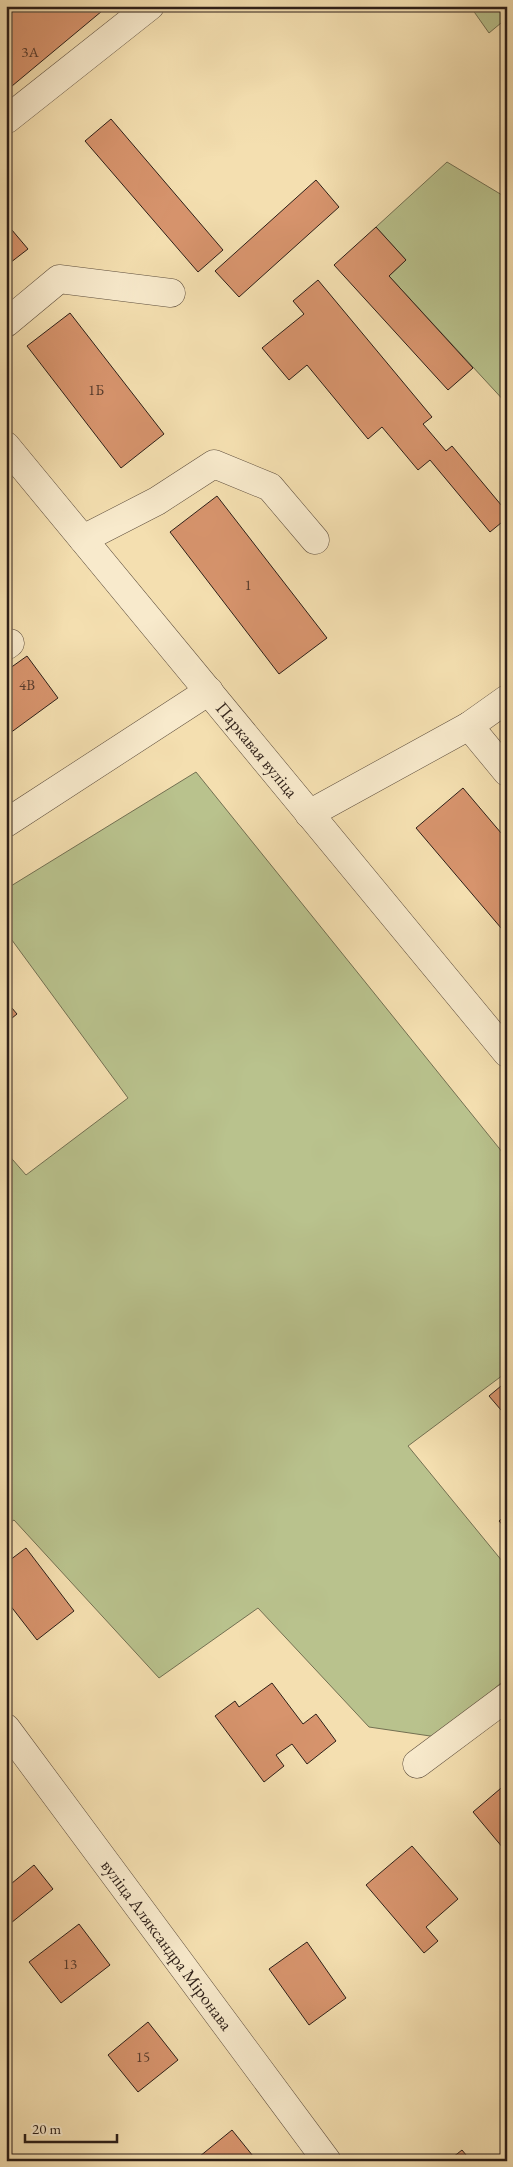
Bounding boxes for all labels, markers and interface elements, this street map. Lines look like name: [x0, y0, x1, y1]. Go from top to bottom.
house number: 3А: [21, 42, 39, 61]
house number: 1Б: [88, 380, 104, 399]
house number: 1: [244, 575, 252, 594]
house number: 4В: [19, 675, 35, 694]
street label: Паркавая вуліца: [211, 697, 304, 803]
street label: вуліца Аляксандра Міронава: [96, 1854, 239, 2035]
house number: 13: [63, 1954, 77, 1973]
house number: 15: [136, 2047, 150, 2066]
scale bar: [25, 2112, 118, 2144]
text: 20 m: [32, 2119, 61, 2138]

